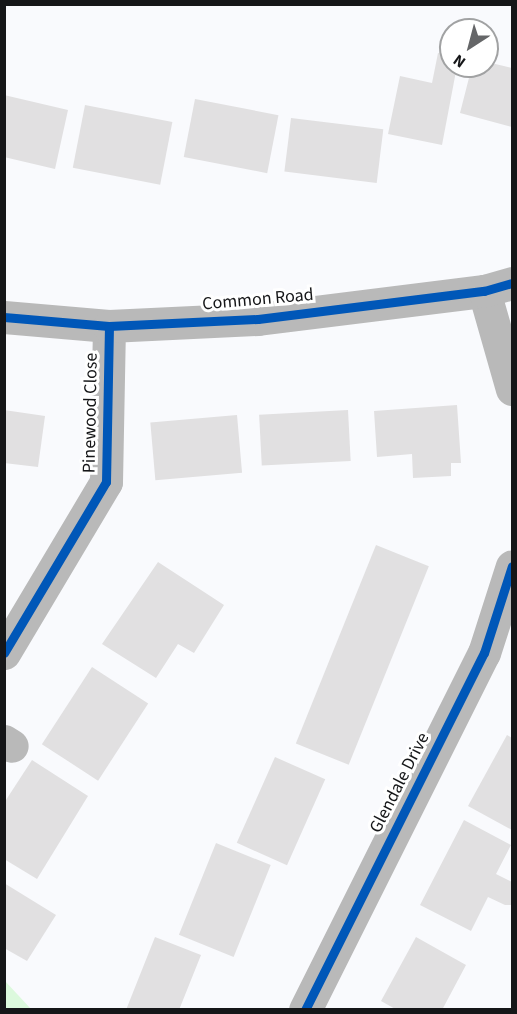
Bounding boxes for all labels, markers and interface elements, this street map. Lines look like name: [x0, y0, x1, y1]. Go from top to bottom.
north arrow: [439, 18, 499, 78]
text: N: [449, 49, 470, 73]
street label: Common Road: [201, 284, 315, 316]
street label: Pinewood Close: [79, 353, 103, 473]
street label: Glendale Drive: [365, 729, 435, 837]

